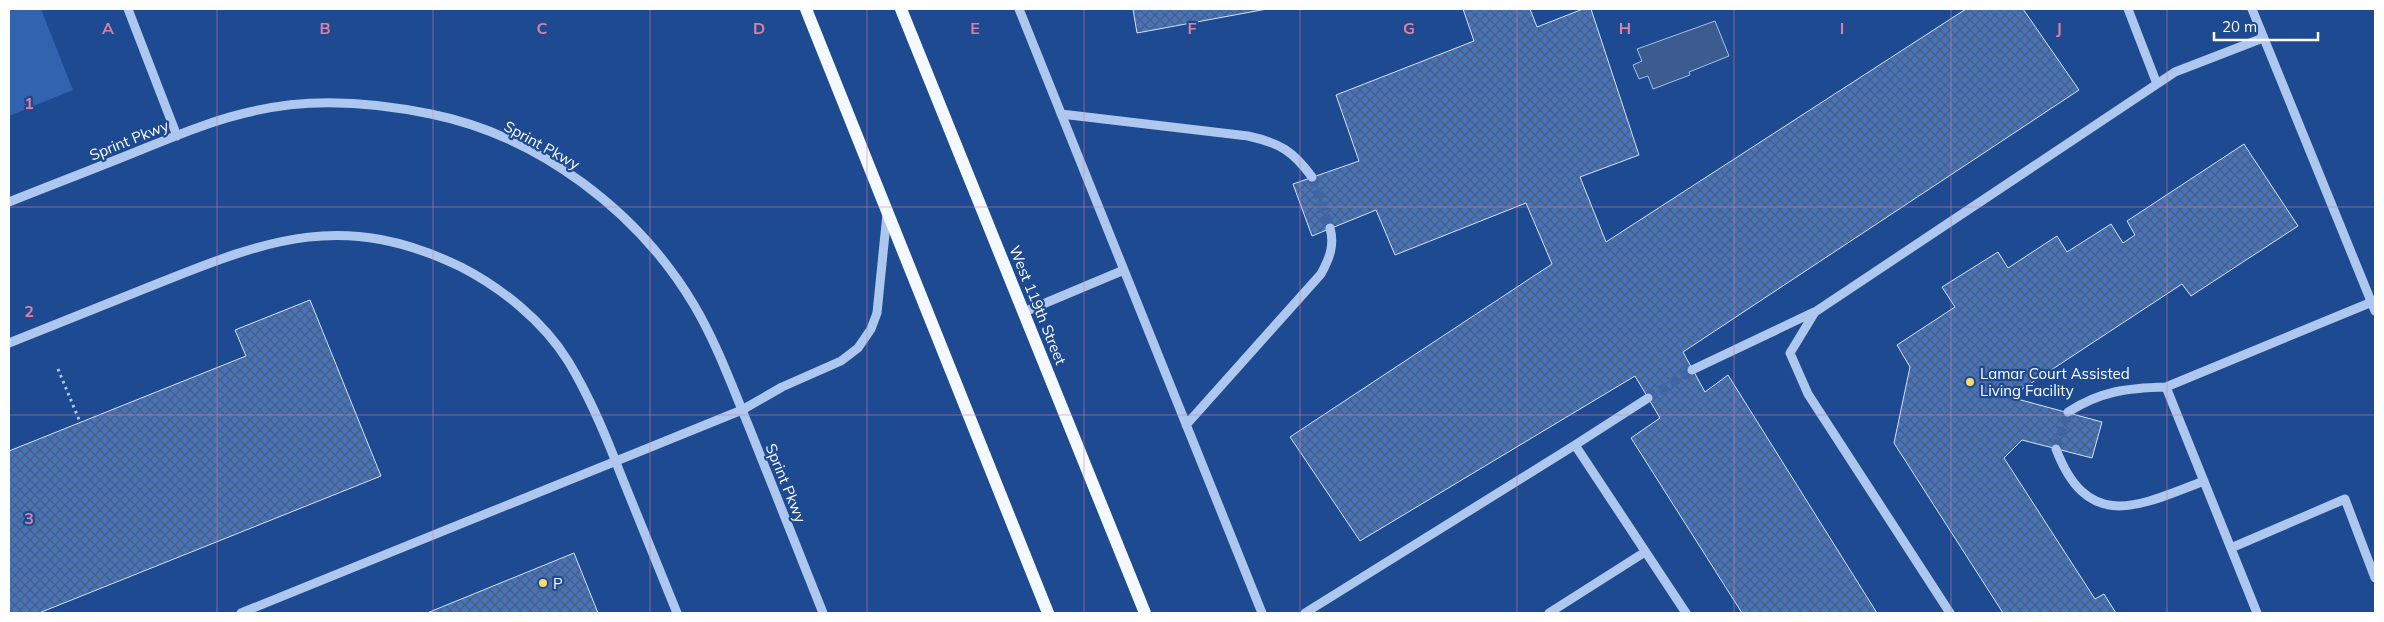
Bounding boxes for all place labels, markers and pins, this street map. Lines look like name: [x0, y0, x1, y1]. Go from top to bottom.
place label: Lamar Court Assisted Living Facility: [1980, 364, 2130, 400]
marker: Lamar Court Assisted Living Facility: [1964, 376, 1976, 388]
place label: P: [553, 574, 563, 593]
marker: P: [537, 577, 549, 589]

